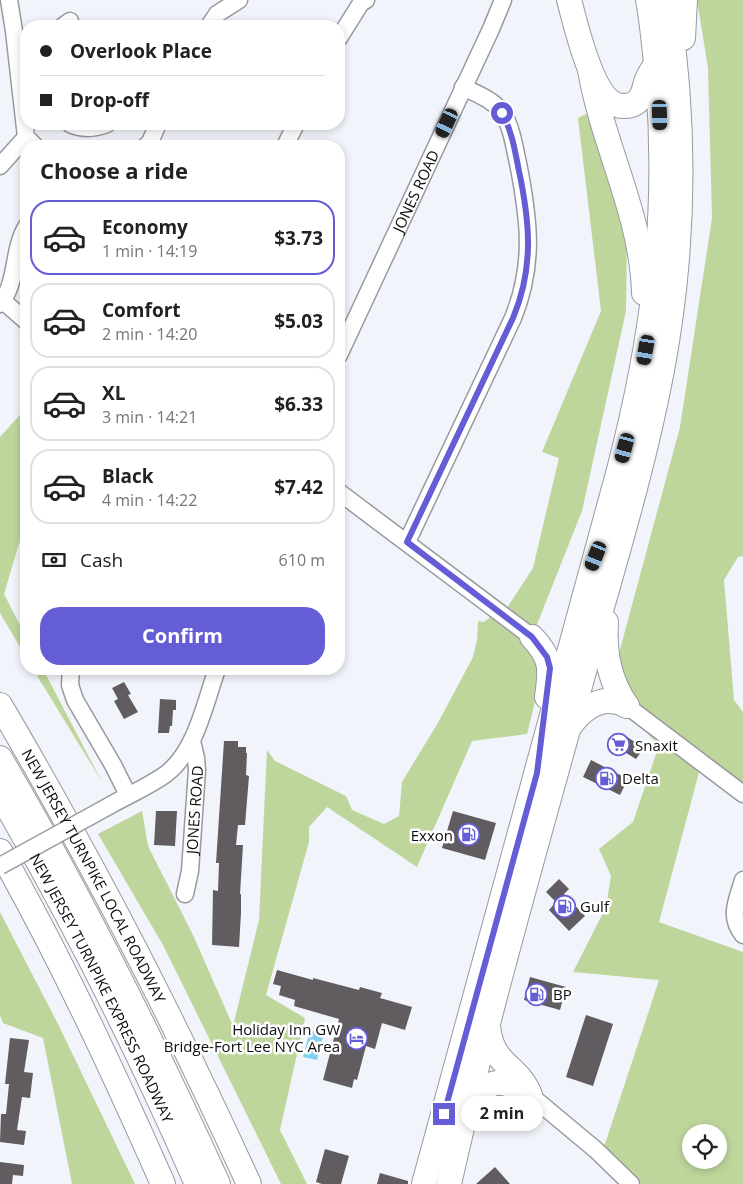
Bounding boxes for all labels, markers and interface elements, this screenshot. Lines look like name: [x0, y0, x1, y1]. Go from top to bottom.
text: Overlook Place: [70, 38, 212, 64]
text: Drop-off: [70, 87, 149, 113]
car: [651, 100, 668, 130]
route start: [491, 102, 513, 124]
car: [433, 106, 460, 140]
street label: JONES ROAD: [387, 146, 443, 237]
text: Choose a ride: [40, 155, 188, 185]
text: Economy: [102, 214, 188, 240]
icon: car: [42, 215, 87, 260]
text: $3.73: [274, 225, 323, 251]
text: 1 min · 14:19: [102, 240, 197, 262]
text: Comfort: [102, 297, 181, 323]
icon: car: [42, 298, 87, 343]
text: $5.03: [274, 308, 323, 334]
text: 2 min · 14:20: [102, 323, 197, 345]
car: [636, 334, 655, 366]
text: XL: [102, 380, 125, 406]
icon: car: [42, 381, 87, 426]
text: $6.33: [274, 391, 323, 417]
text: 3 min · 14:21: [102, 406, 197, 428]
car: [613, 432, 636, 464]
text: Black: [102, 463, 154, 489]
icon: car: [42, 464, 87, 509]
text: $7.42: [274, 474, 323, 500]
text: 4 min · 14:22: [102, 489, 197, 511]
car: [583, 539, 608, 573]
icon: cash: [40, 546, 68, 574]
text: Cash: [80, 547, 123, 573]
text: 610 m: [279, 549, 325, 571]
button: Confirm: [40, 607, 325, 665]
supermarket icon: Snaxit: [607, 733, 631, 757]
place label: Snaxit: [635, 735, 678, 755]
street label: NEW JERSEY TURNPIKE LOCAL ROADWAY: [18, 745, 171, 1007]
street label: JONES ROAD: [181, 765, 207, 857]
fuel station icon: Delta: [594, 766, 618, 790]
place label: Delta: [622, 768, 659, 788]
fuel station icon: Exxon: [457, 823, 481, 847]
place label: Exxon: [411, 825, 453, 845]
street label: NEW JERSEY TURNPIKE EXPRESS ROADWAY: [25, 849, 178, 1126]
fuel station icon: Gulf: [552, 894, 576, 918]
place label: Gulf: [580, 896, 610, 916]
fuel station icon: BP: [525, 982, 549, 1006]
place label: BP: [553, 984, 572, 1004]
place label: Holiday Inn GW Bridge-Fort Lee NYC Area: [164, 1019, 340, 1056]
hotel icon: Holiday Inn GW Bridge-Fort Lee NYC Area: [344, 1026, 368, 1050]
callout: 2 min: [462, 1096, 544, 1132]
text: 2 min: [480, 1102, 524, 1124]
route end: [433, 1103, 455, 1125]
map controls: [682, 1124, 727, 1169]
button: locate: [682, 1124, 727, 1169]

